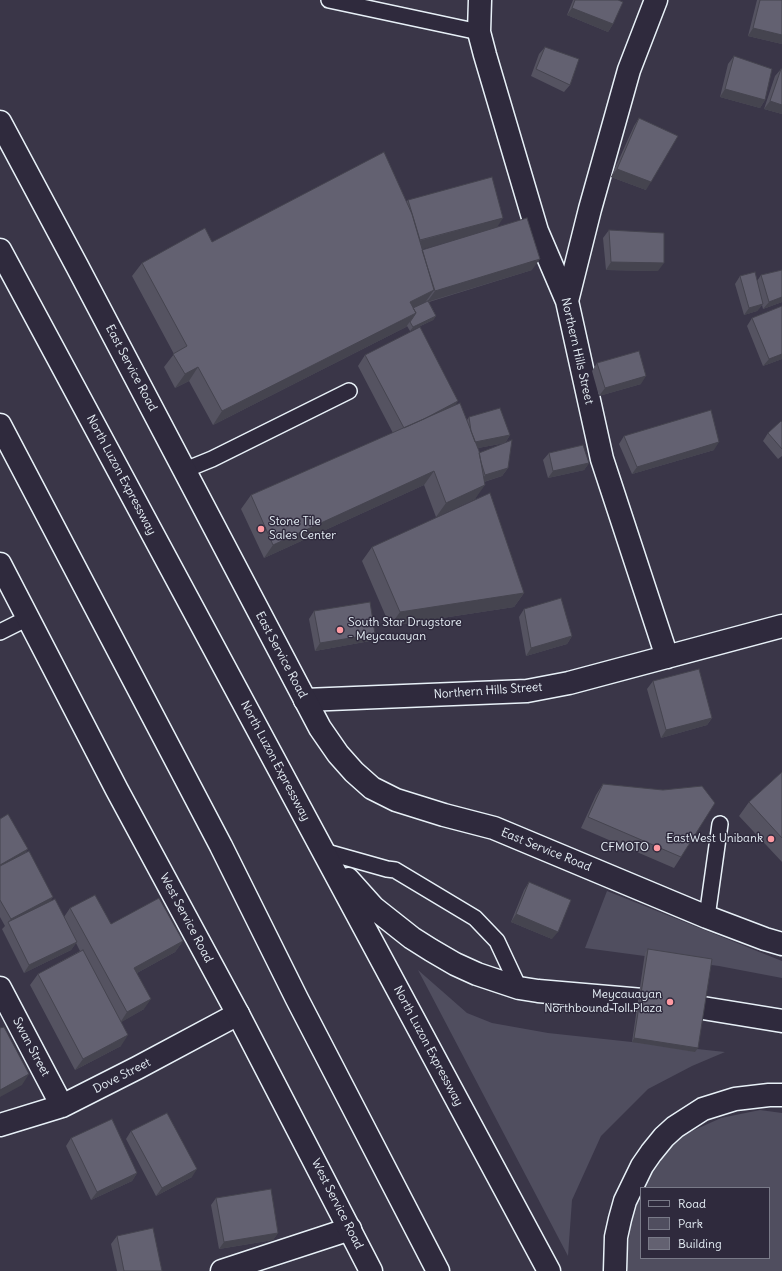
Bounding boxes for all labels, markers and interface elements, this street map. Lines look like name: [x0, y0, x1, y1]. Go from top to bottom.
street label: Northern Hills Street: [558, 296, 596, 406]
street label: East Service Road: [102, 322, 160, 414]
street label: North Luzon Expressway: [83, 413, 159, 537]
place label: Stone Tile Sales Center: [269, 515, 336, 543]
marker: Stone Tile Sales Center: [256, 524, 266, 534]
street label: East Service Road: [252, 609, 310, 701]
place label: South Star Drugstore - Meycauayan: [348, 616, 462, 644]
marker: South Star Drugstore - Meycauayan: [335, 625, 345, 635]
street label: Northern Hills Street: [433, 680, 543, 702]
street label: North Luzon Expressway: [237, 699, 313, 823]
street label: East Service Road: [499, 825, 593, 875]
place label: EastWest Unibank: [666, 832, 763, 846]
marker: EastWest Unibank: [766, 834, 776, 844]
place label: CFMOTO: [601, 841, 649, 855]
marker: CFMOTO: [652, 843, 662, 853]
street label: West Service Road: [156, 871, 216, 965]
street label: North Luzon Expressway: [390, 984, 466, 1108]
place label: Meycauayan Northbound Toll Plaza: [544, 988, 662, 1016]
marker: Meycauayan Northbound Toll Plaza: [665, 997, 675, 1007]
street label: Swan Street: [9, 1015, 53, 1079]
street label: Dove Street: [91, 1055, 153, 1097]
street label: West Service Road: [308, 1157, 366, 1251]
legend: [640, 1187, 770, 1259]
text: Road: [678, 1196, 706, 1211]
text: Park: [678, 1216, 703, 1231]
text: Building: [678, 1236, 722, 1251]

